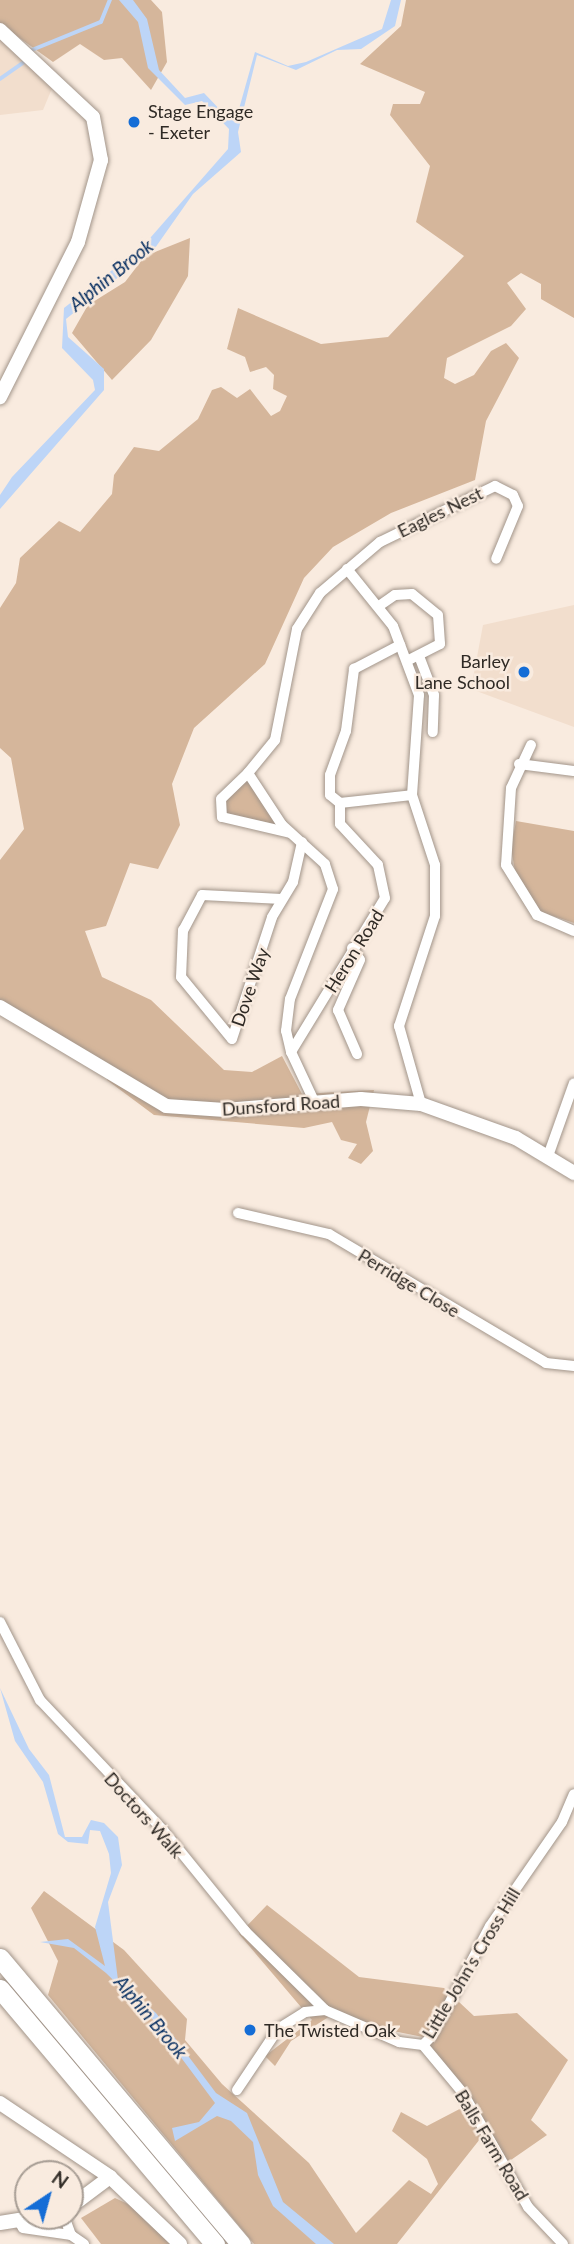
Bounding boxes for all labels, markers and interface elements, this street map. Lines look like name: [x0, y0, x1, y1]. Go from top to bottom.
place label: Stage Engage - Exeter: [148, 101, 253, 144]
marker: Stage Engage - Exeter: [126, 114, 142, 130]
water label: Alphin Brook: [64, 234, 158, 316]
street label: Eagles Nest: [394, 482, 486, 542]
place label: Barley Lane School: [415, 651, 510, 694]
marker: Barley Lane School: [516, 664, 532, 680]
street label: Heron Road: [320, 905, 388, 997]
street label: Dove Way: [226, 945, 274, 1029]
street label: Dunsford Road: [221, 1090, 341, 1120]
street label: Perridge Close: [354, 1244, 464, 1322]
street label: Doctors Walk: [100, 1768, 188, 1862]
street label: Little John's Cross Hill: [417, 1884, 525, 2042]
water label: Alphin Brook: [110, 1971, 192, 2063]
place label: The Twisted Oak: [264, 2019, 397, 2041]
marker: The Twisted Oak: [242, 2022, 258, 2038]
street label: Balls Farm Road: [451, 2086, 533, 2204]
north arrow: [14, 2160, 84, 2230]
text: N: [48, 2166, 73, 2193]

